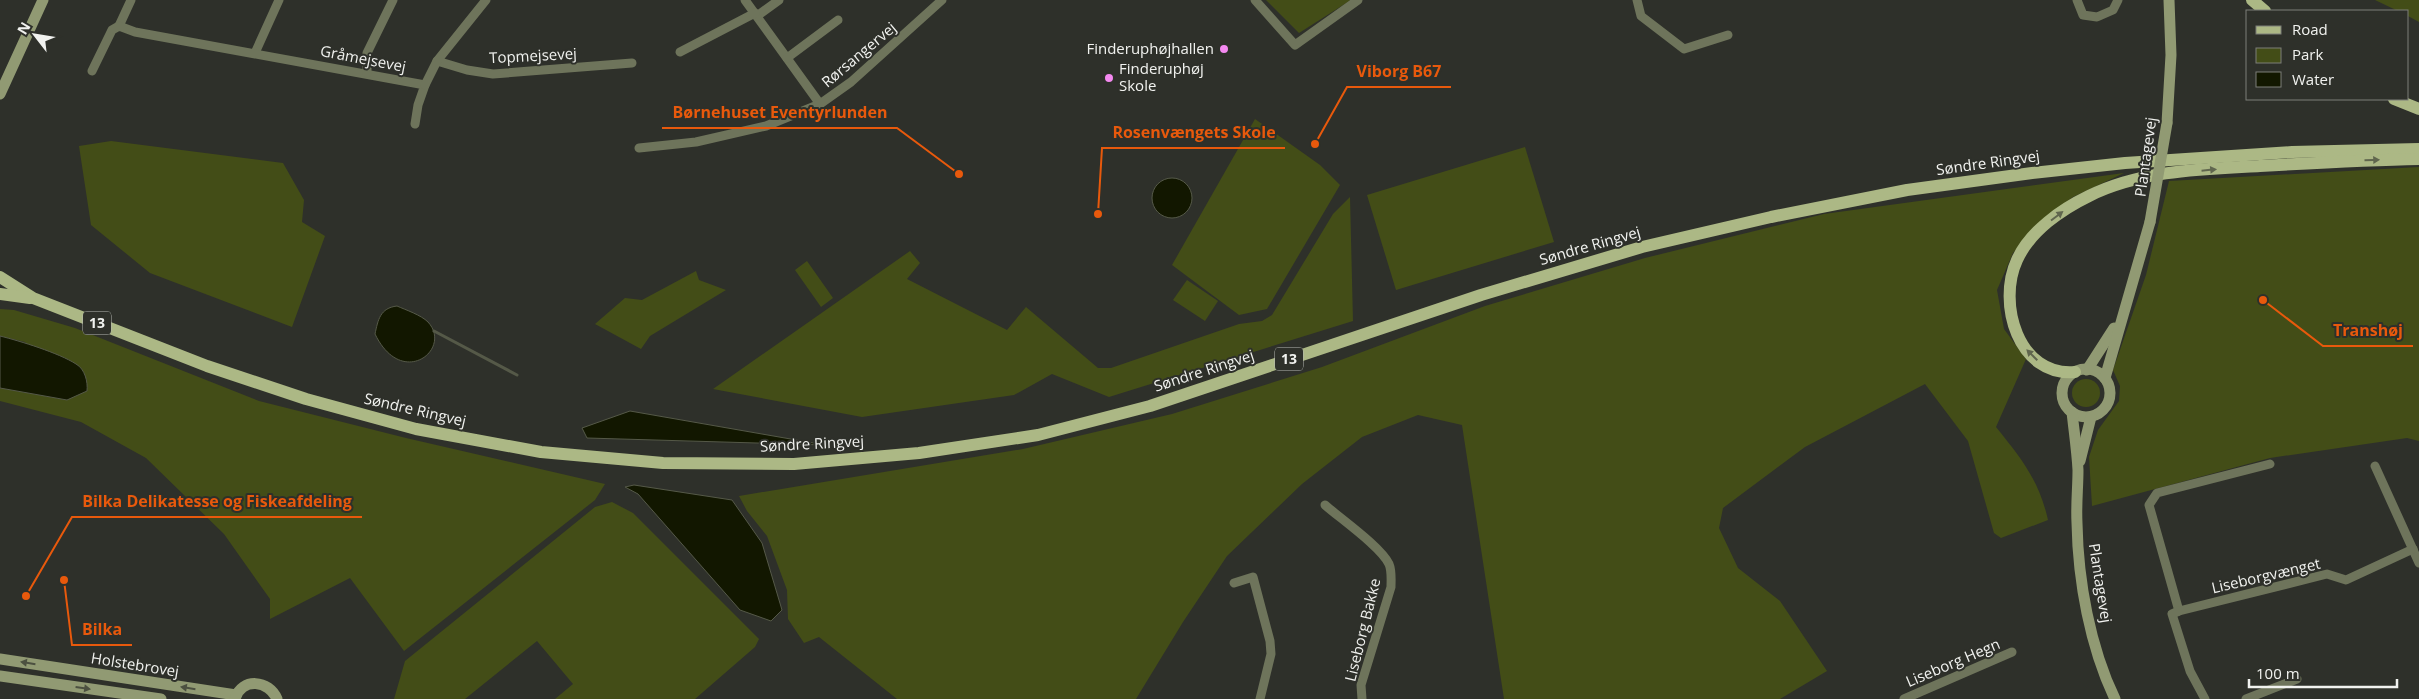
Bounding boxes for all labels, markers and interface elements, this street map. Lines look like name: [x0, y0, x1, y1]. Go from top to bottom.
north arrow: [10, 10, 60, 60]
legend: [2246, 10, 2409, 100]
street label: Rørsangervej: [817, 17, 900, 91]
text: N: [12, 18, 35, 38]
text: Road: [2292, 19, 2328, 39]
place label: Finderuphøjhallen: [1086, 38, 1214, 58]
street label: Gråmejsevej: [319, 40, 408, 76]
street label: Topmejsevej: [489, 43, 577, 67]
marker: Finderuphøjhallen: [1218, 43, 1230, 55]
text: Park: [2292, 44, 2323, 64]
callout: Viborg B67: [1347, 56, 1451, 87]
place label: Finderuphøj Skole: [1119, 58, 1204, 95]
text: Viborg B67: [1357, 60, 1441, 82]
text: Water: [2292, 69, 2334, 89]
marker: Finderuphøj Skole: [1103, 72, 1115, 84]
callout: Børnehuset Eventyrlunden: [662, 97, 897, 128]
text: Børnehuset Eventyrlunden: [673, 101, 887, 123]
street label: Plantagevej: [2130, 116, 2160, 198]
callout: Rosenvængets Skole: [1102, 117, 1285, 148]
text: Rosenvængets Skole: [1112, 121, 1276, 143]
street label: Søndre Ringvej: [1935, 145, 2041, 179]
one-way arrow: [2364, 156, 2380, 164]
one-way arrow: [2202, 166, 2218, 174]
one-way arrow: [2050, 211, 2063, 222]
street label: Søndre Ringvej: [1537, 221, 1643, 269]
road number: 13: [83, 312, 111, 334]
callout: Transhøj: [2323, 315, 2413, 346]
text: Transhøj: [2333, 319, 2403, 341]
street label: Søndre Ringvej: [1151, 344, 1256, 396]
road number: 13: [1275, 348, 1303, 370]
one-way arrow: [2026, 349, 2038, 361]
street label: Søndre Ringvej: [362, 388, 468, 430]
street label: Søndre Ringvej: [759, 430, 864, 456]
callout: Bilka Delikatesse og Fiskeafdeling: [72, 486, 362, 517]
text: Bilka Delikatesse og Fiskeafdeling: [82, 490, 352, 512]
street label: Plantagevej: [2085, 542, 2117, 624]
street label: Liseborgvænget: [2209, 553, 2322, 597]
street label: Liseborg Bakke: [1340, 576, 1385, 683]
callout: Bilka: [72, 614, 132, 645]
text: Bilka: [82, 618, 122, 640]
street label: Liseborg Hegn: [1902, 633, 2003, 691]
street label: Holstebrovej: [90, 647, 181, 681]
scale bar: [2249, 656, 2396, 688]
one-way arrow: [19, 659, 35, 667]
text: 100 m: [2256, 663, 2300, 683]
one-way arrow: [75, 684, 91, 692]
one-way arrow: [180, 684, 196, 692]

